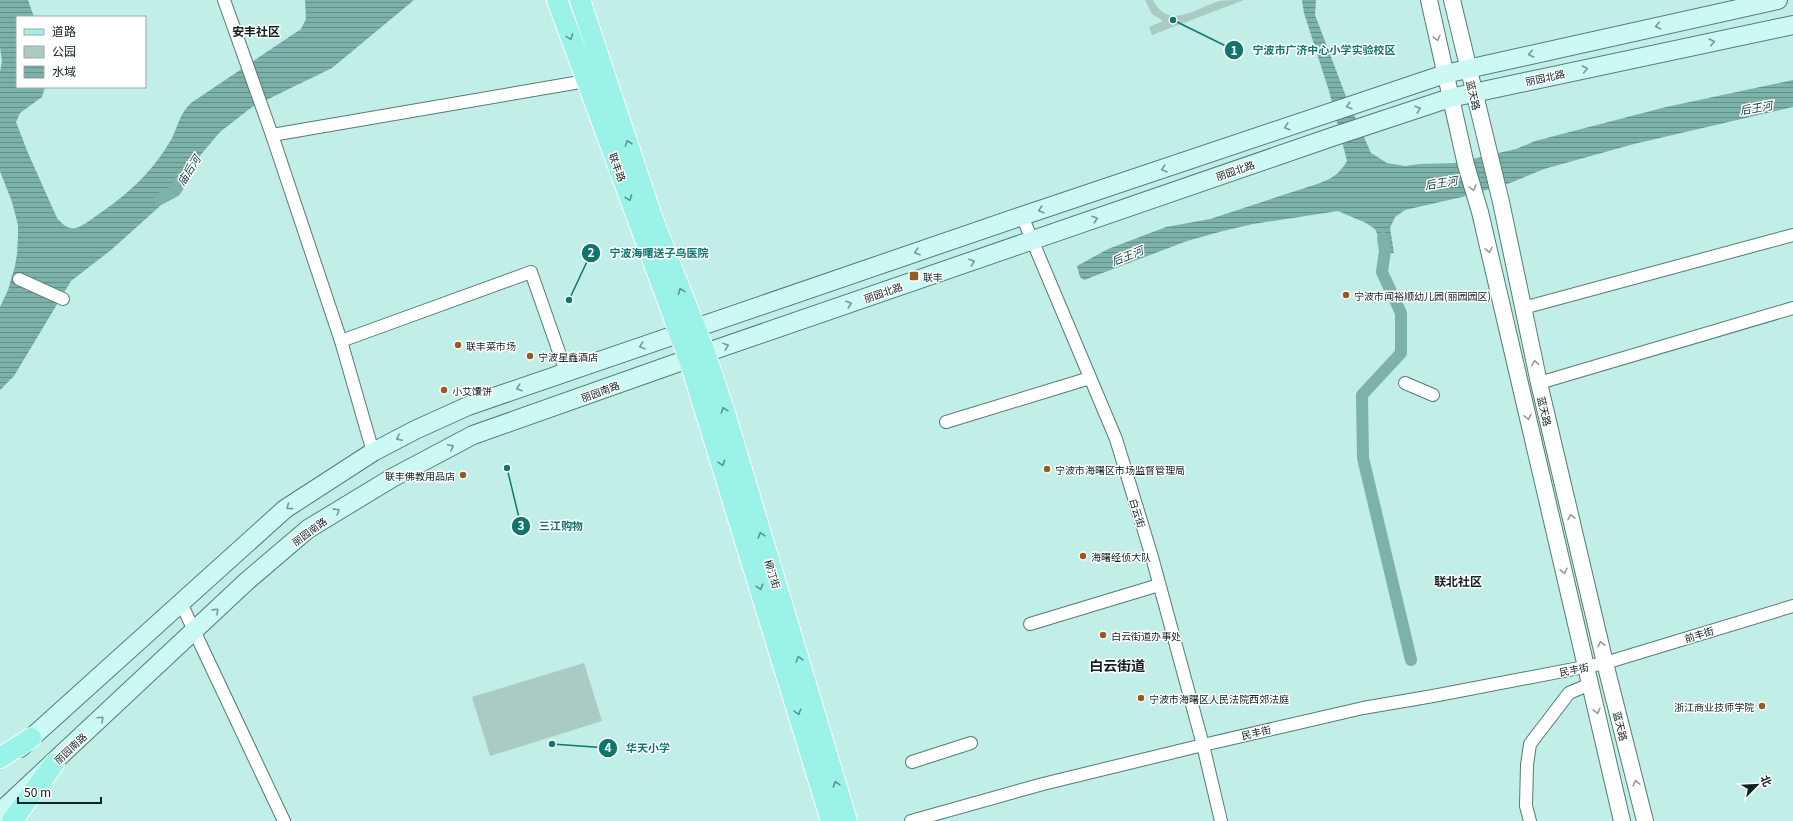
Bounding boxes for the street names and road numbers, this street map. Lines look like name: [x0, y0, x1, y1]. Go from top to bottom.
street label: 丽园北路: [1524, 66, 1566, 88]
street label: 蓝天路: [1463, 79, 1485, 111]
street label: 联丰路: [606, 150, 630, 184]
street label: 丽园北路: [1214, 156, 1256, 184]
street label: 丽园北路: [862, 278, 904, 306]
street label: 丽园南路: [579, 377, 621, 405]
street label: 蓝天路: [1534, 395, 1556, 427]
street label: 白云街: [1126, 496, 1150, 530]
street label: 丽园南路: [288, 513, 330, 549]
street label: 柳汀街: [761, 557, 785, 591]
street label: 前丰街: [1682, 622, 1716, 646]
street label: 民丰街: [1558, 659, 1590, 679]
street label: 蓝天路: [1610, 710, 1632, 742]
street label: 民丰街: [1240, 721, 1272, 743]
street label: 丽园南路: [50, 729, 90, 767]

